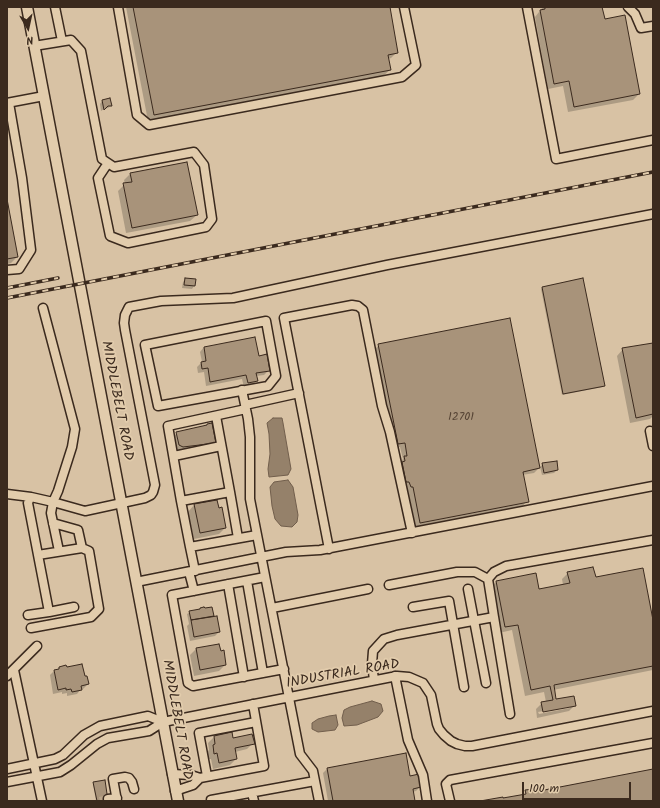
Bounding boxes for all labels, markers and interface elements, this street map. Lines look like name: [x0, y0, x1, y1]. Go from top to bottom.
north arrow: [8, 8, 48, 48]
text: N: [25, 30, 35, 49]
street label: MIDDLEBELT ROAD: [96, 340, 136, 462]
house number: 12701: [448, 411, 474, 425]
street label: INDUSTRIAL ROAD: [285, 657, 401, 693]
street label: MIDDLEBELT ROAD: [157, 659, 195, 781]
scale bar: [524, 774, 633, 800]
text: 100 m: [529, 779, 559, 798]

